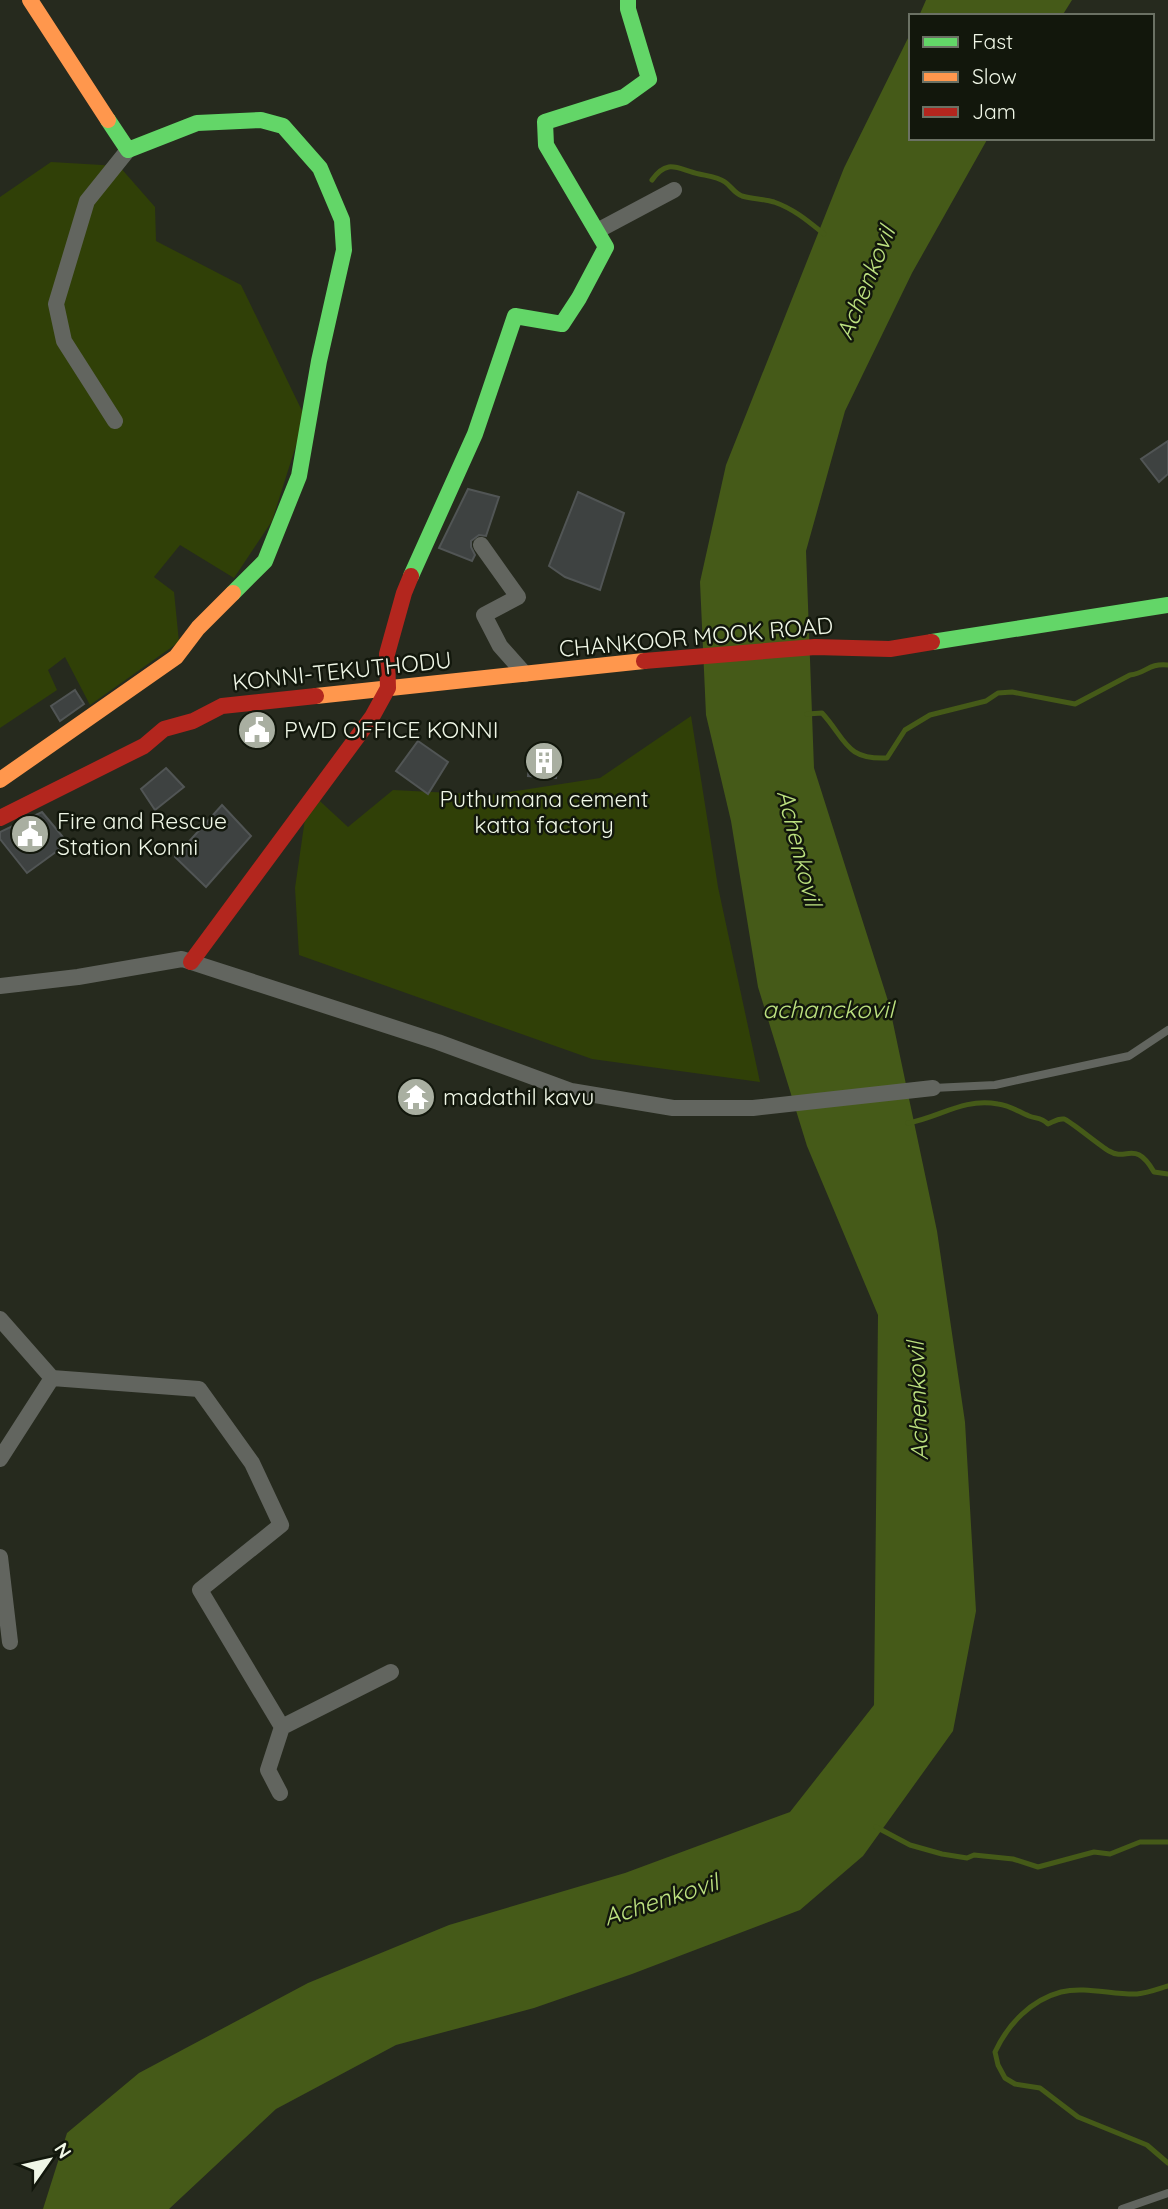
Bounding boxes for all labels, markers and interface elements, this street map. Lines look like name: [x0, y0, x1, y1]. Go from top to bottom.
legend: [909, 14, 1154, 140]
text: Fast: [972, 28, 1013, 54]
text: Slow: [972, 63, 1017, 89]
text: Jam: [972, 98, 1016, 124]
water label: Achenkovil: [829, 220, 902, 343]
street label: CHANKOOR MOOK ROAD: [558, 610, 834, 663]
street label: KONNI-TEKUTHODU: [231, 645, 453, 696]
public building icon: PWD OFFICE KONNI: [236, 709, 278, 751]
place label: PWD OFFICE KONNI: [284, 715, 498, 744]
building icon: Puthumana cement katta factory: [523, 740, 565, 782]
place label: Puthumana cement katta factory: [439, 784, 649, 839]
water label: Achenkovil: [771, 786, 830, 912]
place label: Fire and Rescue Station Konni: [57, 806, 227, 861]
public building icon: Fire and Rescue Station Konni: [9, 813, 51, 855]
water label: achanckovil: [762, 994, 896, 1024]
temple icon: madathil kavu: [395, 1076, 437, 1118]
place label: madathil kavu: [443, 1082, 594, 1111]
water label: Achenkovil: [900, 1339, 934, 1461]
water label: Achenkovil: [599, 1866, 724, 1932]
north arrow: [14, 2125, 84, 2195]
text: N: [49, 2138, 77, 2163]

